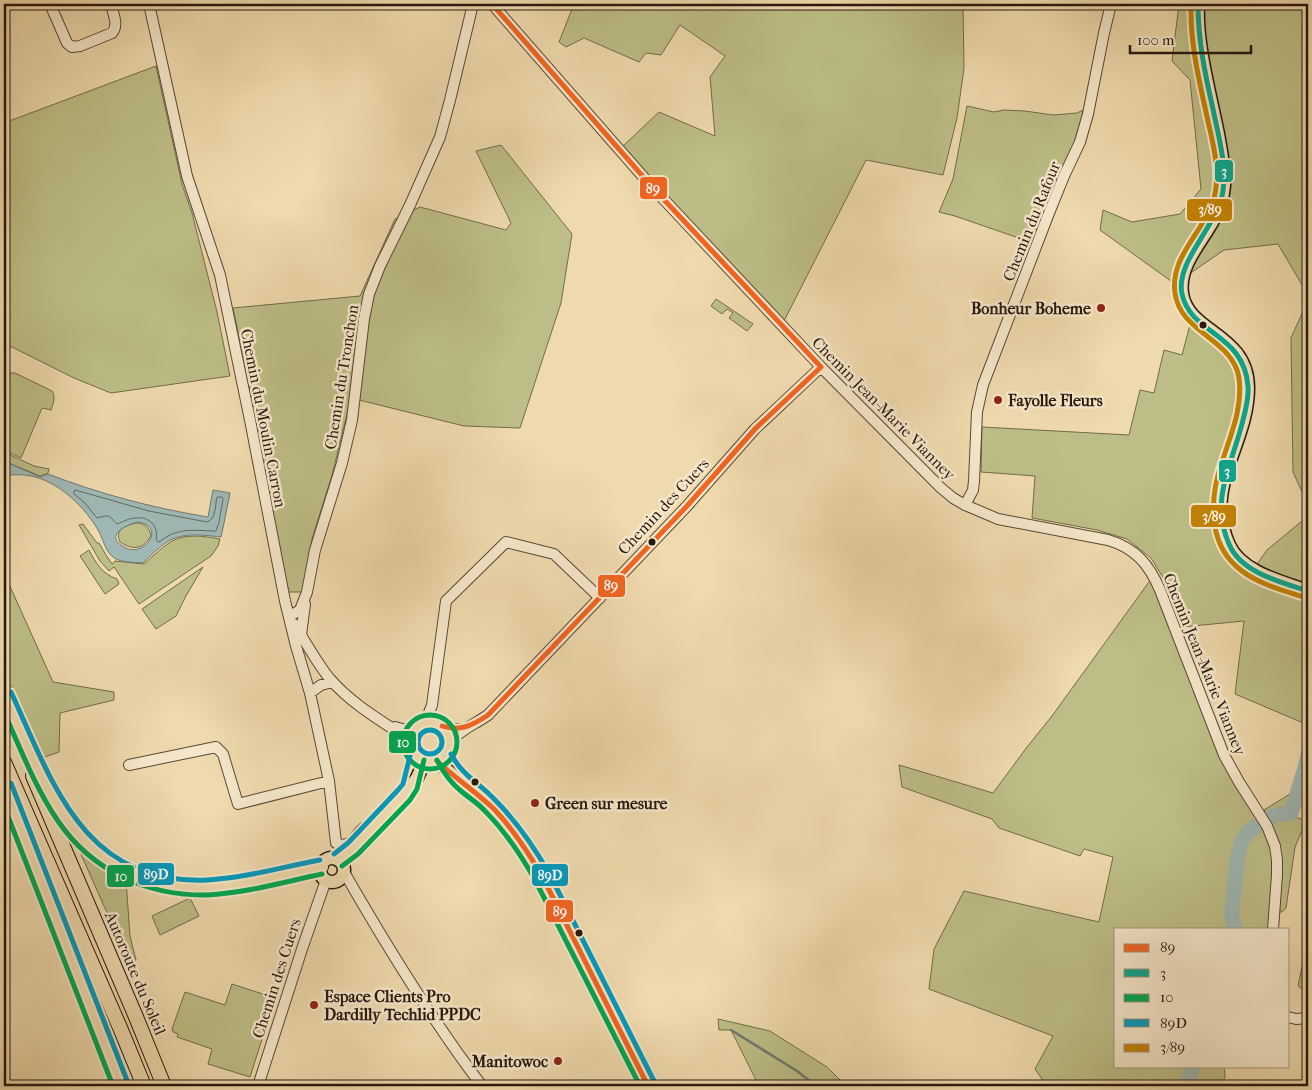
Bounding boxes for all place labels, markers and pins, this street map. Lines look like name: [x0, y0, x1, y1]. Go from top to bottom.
place label: Bonheur Boheme: [971, 299, 1091, 318]
marker: Bonheur Boheme: [1095, 302, 1107, 314]
unlabelled marker: [1198, 320, 1208, 330]
place label: Fayolle Fleurs: [1007, 391, 1103, 411]
marker: Fayolle Fleurs: [992, 394, 1004, 406]
unlabelled marker: [647, 537, 657, 547]
unlabelled marker: [470, 777, 480, 787]
place label: Green sur mesure: [545, 794, 668, 813]
marker: Green sur mesure: [529, 797, 541, 809]
unlabelled marker: [574, 928, 584, 938]
place label: Espace Clients Pro Dardilly Techlid PPDC: [324, 987, 481, 1025]
marker: Espace Clients Pro Dardilly Techlid PPDC: [308, 999, 320, 1011]
place label: Manitowoc: [471, 1052, 548, 1071]
marker: Manitowoc: [552, 1055, 564, 1067]

